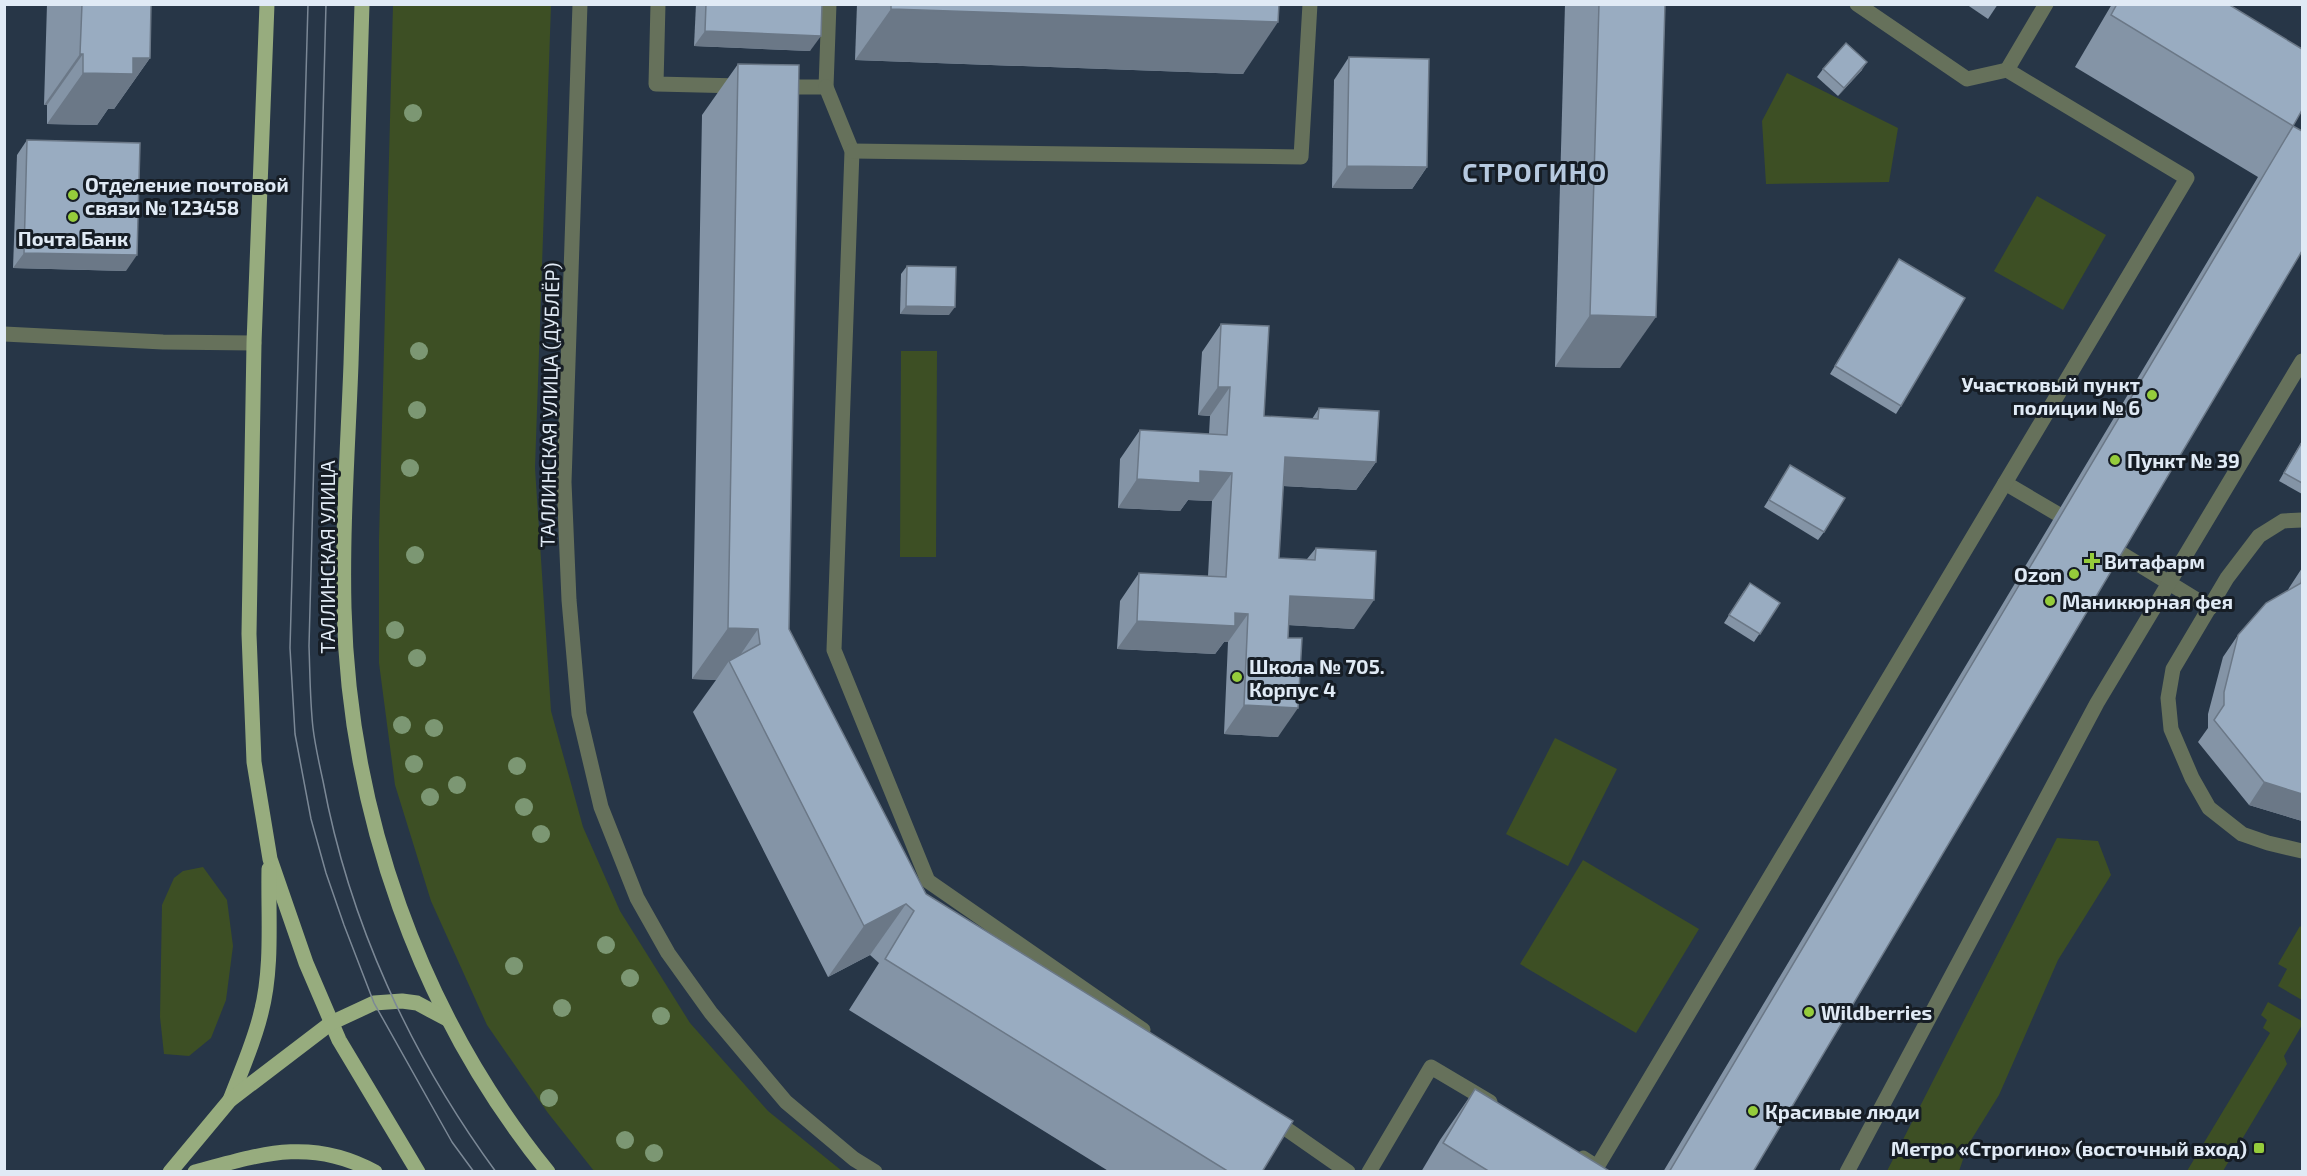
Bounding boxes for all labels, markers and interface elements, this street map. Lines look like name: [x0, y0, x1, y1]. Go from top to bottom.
district label: СТРОГИНО: [1462, 156, 1608, 187]
place label: Отделение почтовой связи № 123458: [85, 172, 289, 219]
marker: Отделение почтовой связи № 123458: [66, 188, 80, 202]
marker: Почта Банк: [66, 210, 80, 224]
place label: Почта Банк: [18, 226, 128, 250]
street label: ТАЛЛИНСКАЯ УЛИЦА (ДУБЛЁР): [535, 262, 563, 548]
place label: Участковый пункт полиции № 6: [1961, 372, 2140, 419]
marker: Участковый пункт полиции № 6: [2145, 388, 2159, 402]
place label: Пункт № 39: [2127, 448, 2240, 472]
marker: Пункт № 39: [2108, 453, 2122, 467]
street label: ТАЛЛИНСКАЯ УЛИЦА: [315, 460, 339, 654]
place label: Витафарм: [2104, 549, 2205, 573]
marker: Витафарм: [2085, 554, 2099, 568]
place label: Ozon: [2014, 562, 2062, 586]
marker: Ozon: [2067, 567, 2081, 581]
place label: Маникюрная фея: [2062, 589, 2233, 613]
marker: Маникюрная фея: [2043, 594, 2057, 608]
place label: Школа № 705. Корпус 4: [1249, 654, 1385, 701]
marker: Школа № 705. Корпус 4: [1230, 670, 1244, 684]
place label: Wildberries: [1821, 1000, 1932, 1024]
marker: Wildberries: [1802, 1005, 1816, 1019]
place label: Красивые люди: [1765, 1099, 1920, 1123]
marker: Красивые люди: [1746, 1104, 1760, 1118]
place label: Метро «Строгино» (восточный вход): [1891, 1136, 2247, 1160]
marker: Метро «Строгино» (восточный вход): [2252, 1141, 2266, 1155]

